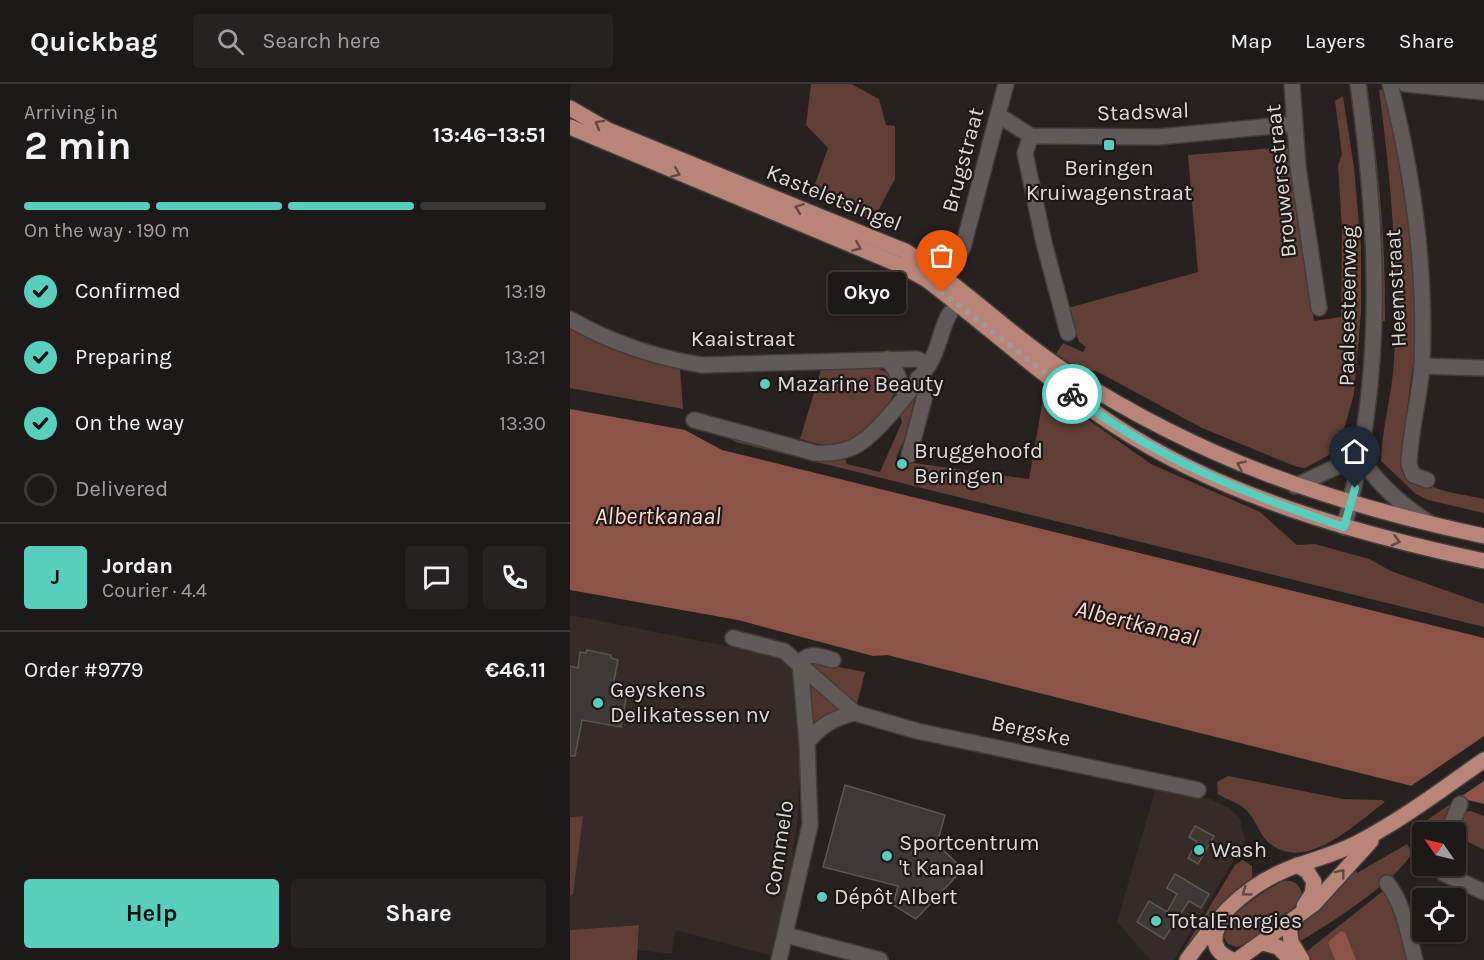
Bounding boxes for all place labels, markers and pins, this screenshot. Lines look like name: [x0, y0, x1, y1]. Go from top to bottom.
marker: Beringen Kruiwagenstraat: [1102, 138, 1116, 152]
place label: Beringen Kruiwagenstraat: [1026, 155, 1192, 206]
pin: [916, 230, 967, 292]
callout: Okyo: [828, 271, 906, 313]
place label: Mazarine Beauty: [777, 371, 944, 397]
marker: Mazarine Beauty: [758, 377, 772, 391]
pin: [1329, 426, 1380, 488]
place label: Bruggehoofd Beringen: [914, 438, 1043, 489]
marker: Bruggehoofd Beringen: [895, 457, 909, 471]
place label: Geyskens Delikatessen nv: [610, 677, 770, 728]
marker: Geyskens Delikatessen nv: [591, 696, 605, 710]
place label: Sportcentrum 't Kanaal: [899, 830, 1039, 881]
place label: Wash: [1211, 837, 1267, 863]
marker: Wash: [1192, 843, 1206, 857]
marker: Sportcentrum 't Kanaal: [880, 849, 894, 863]
place label: Dépôt Albert: [834, 884, 958, 910]
marker: Dépôt Albert: [815, 890, 829, 904]
place label: TotalEnergies: [1168, 908, 1302, 934]
marker: TotalEnergies: [1149, 914, 1163, 928]

